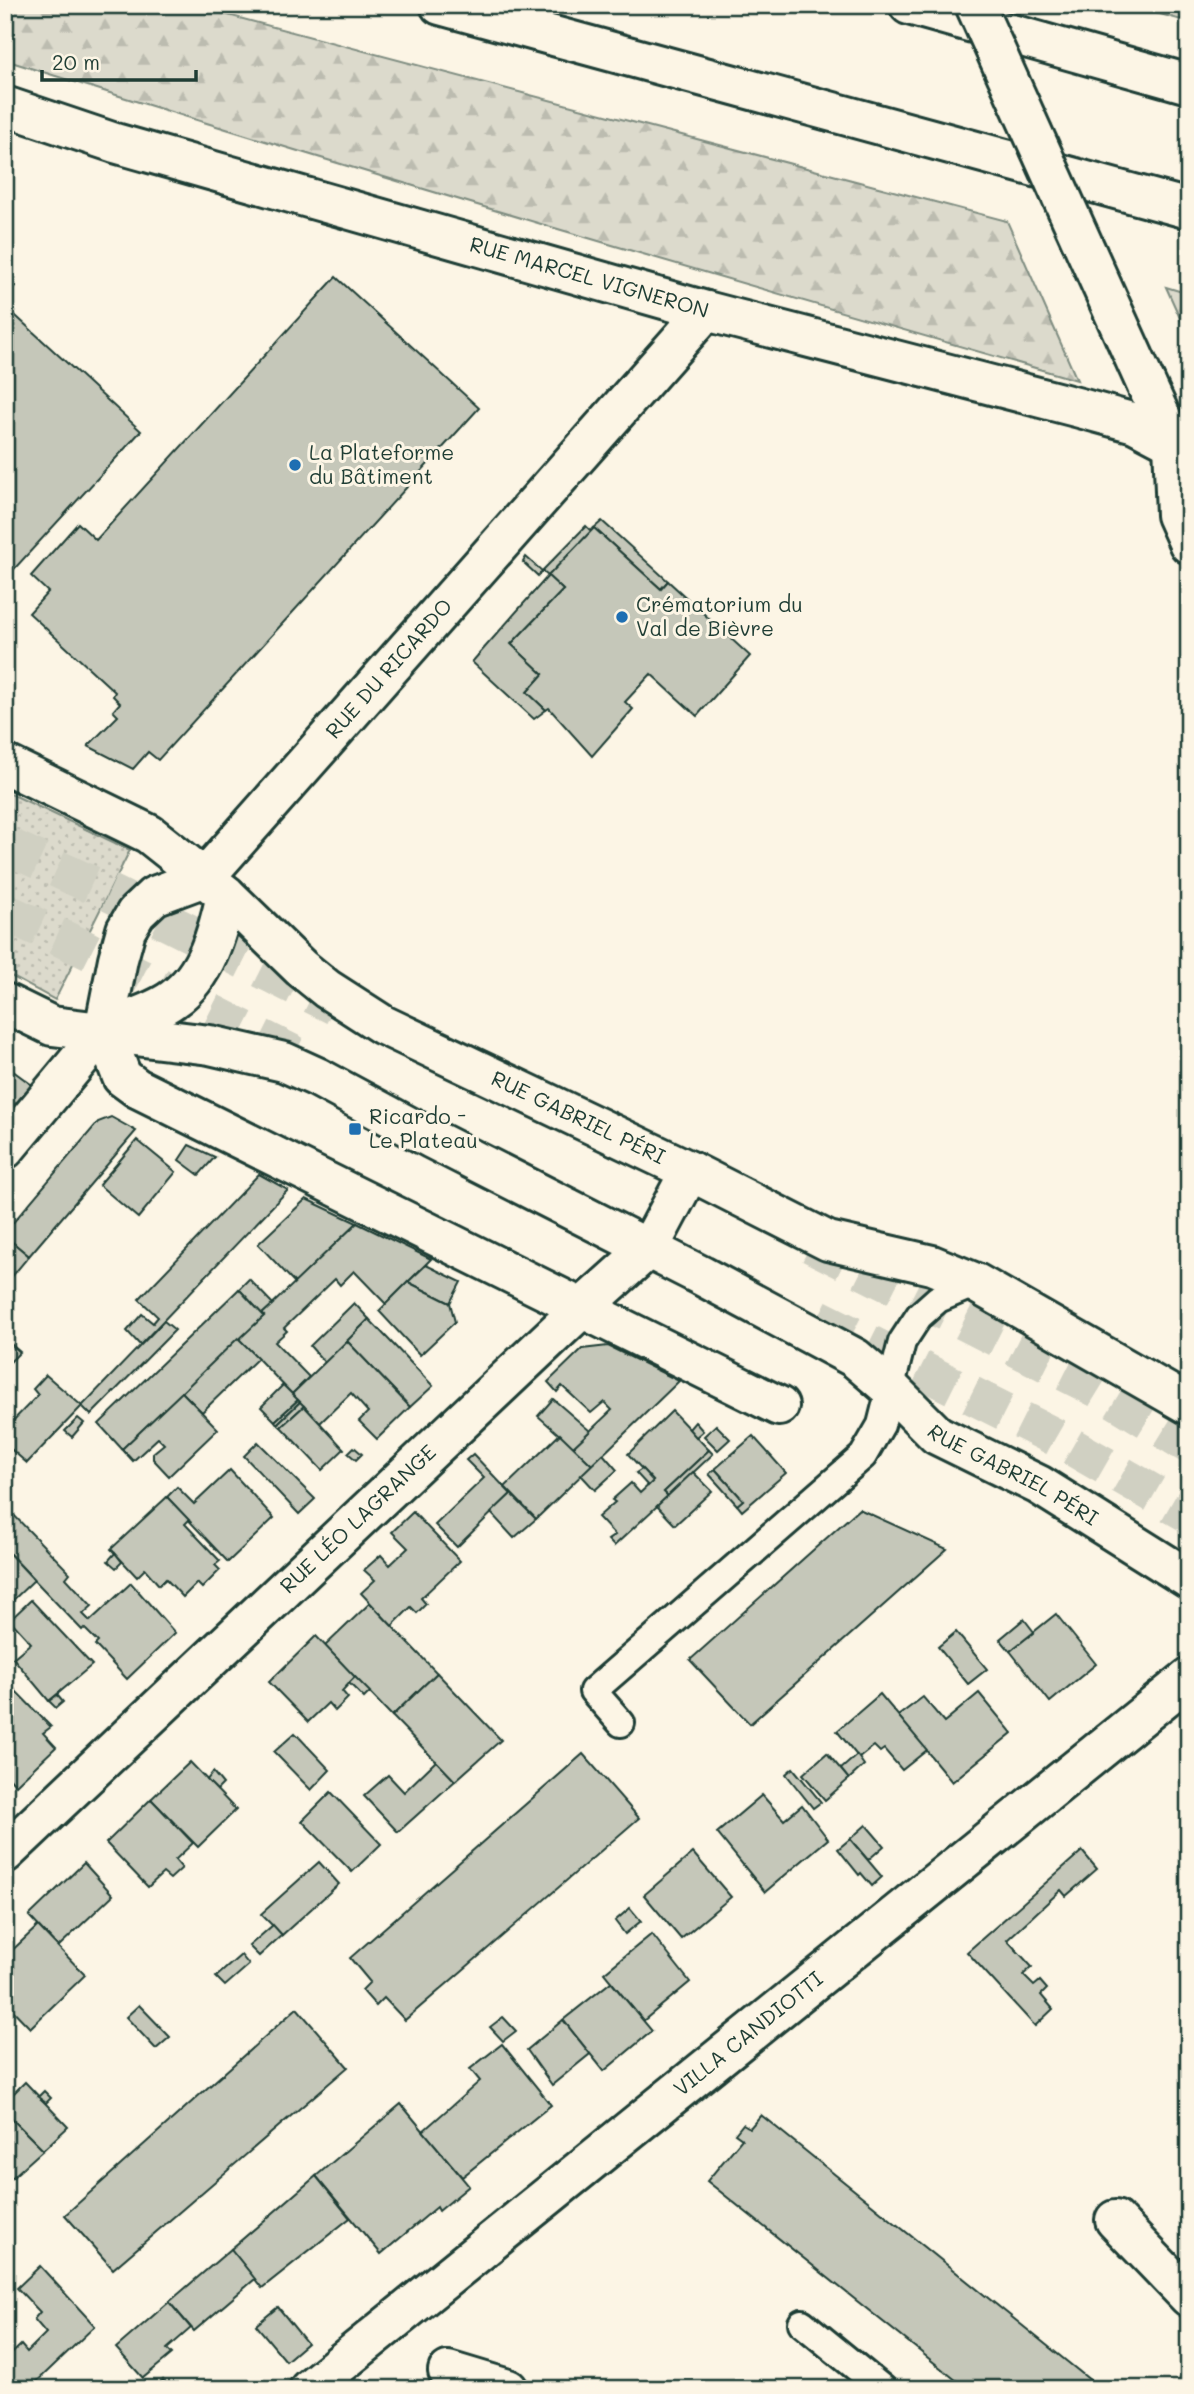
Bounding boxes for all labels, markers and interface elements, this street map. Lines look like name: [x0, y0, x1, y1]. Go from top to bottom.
scale bar: [42, 38, 196, 82]
text: 20 m: [52, 48, 100, 75]
street label: RUE MARCEL VIGNERON: [467, 230, 712, 323]
place label: La Plateforme du Bâtiment: [309, 438, 454, 489]
marker: La Plateforme du Bâtiment: [287, 457, 303, 473]
place label: Crématorium du Val de Bièvre: [636, 590, 803, 641]
street label: RUE DU RICARDO: [319, 592, 457, 744]
marker: Crématorium du Val de Bièvre: [614, 609, 630, 625]
street label: RUE GABRIEL PÉRI: [487, 1064, 670, 1169]
place label: Ricardo - Le Plateau: [369, 1102, 478, 1153]
marker: Ricardo - Le Plateau: [347, 1121, 363, 1137]
street label: RUE GABRIEL PÉRI: [922, 1418, 1104, 1531]
street label: RUE LÉO LAGRANGE: [273, 1438, 441, 1598]
street label: VILLA CANDIOTTI: [667, 1964, 828, 2101]

